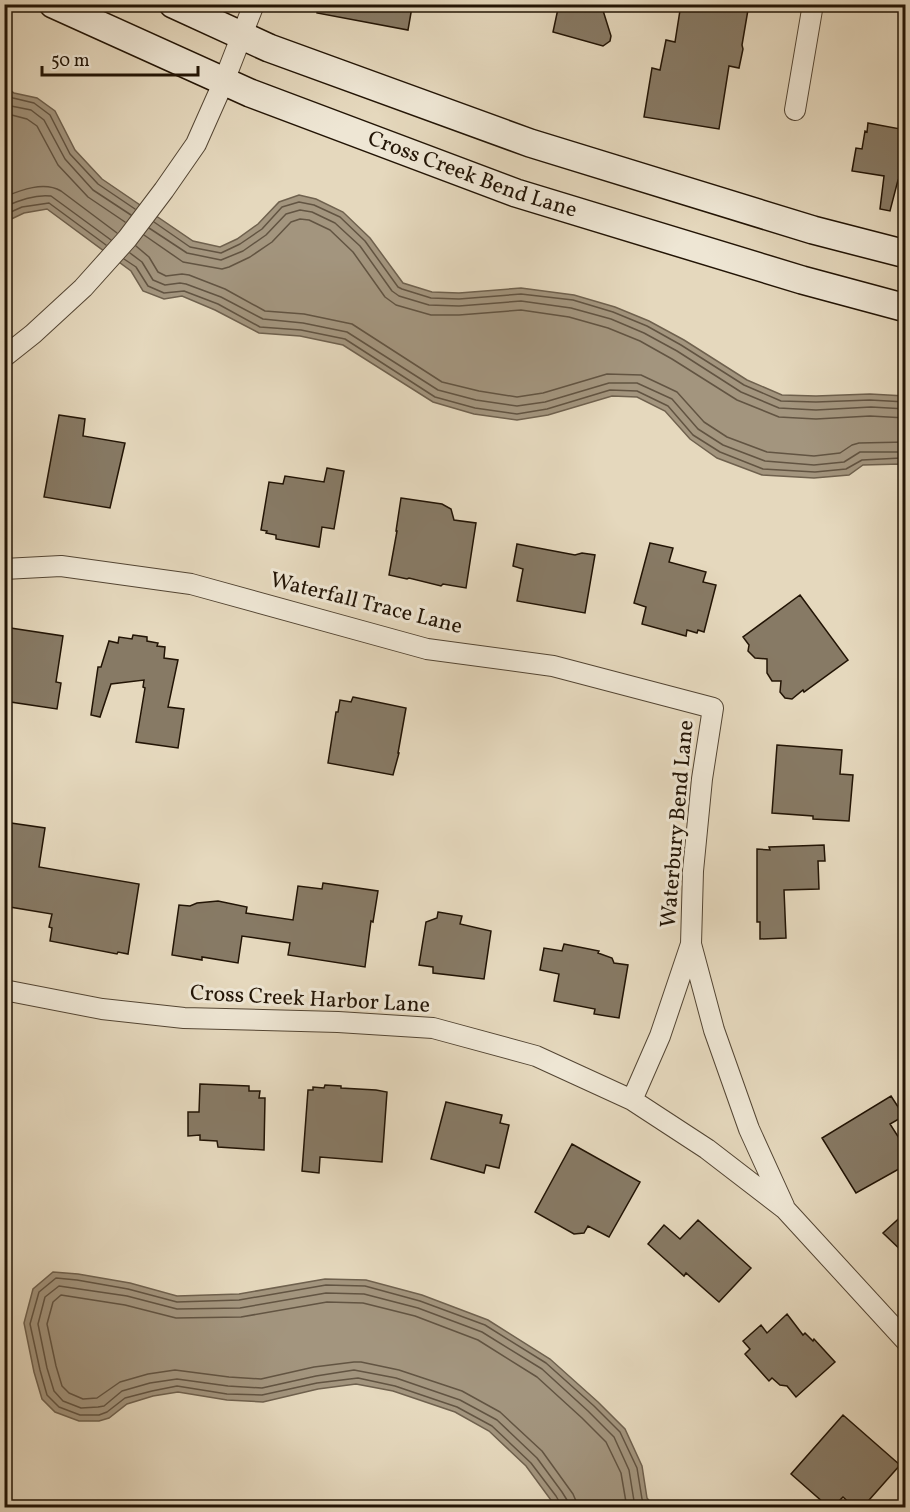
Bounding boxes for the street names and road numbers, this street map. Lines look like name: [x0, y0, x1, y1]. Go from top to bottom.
street label: Cross Creek Bend Lane: [363, 123, 581, 226]
street label: Waterfall Trace Lane: [267, 565, 465, 643]
street label: Waterbury Bend Lane: [653, 719, 703, 929]
street label: Cross Creek Harbor Lane: [189, 978, 431, 1022]

